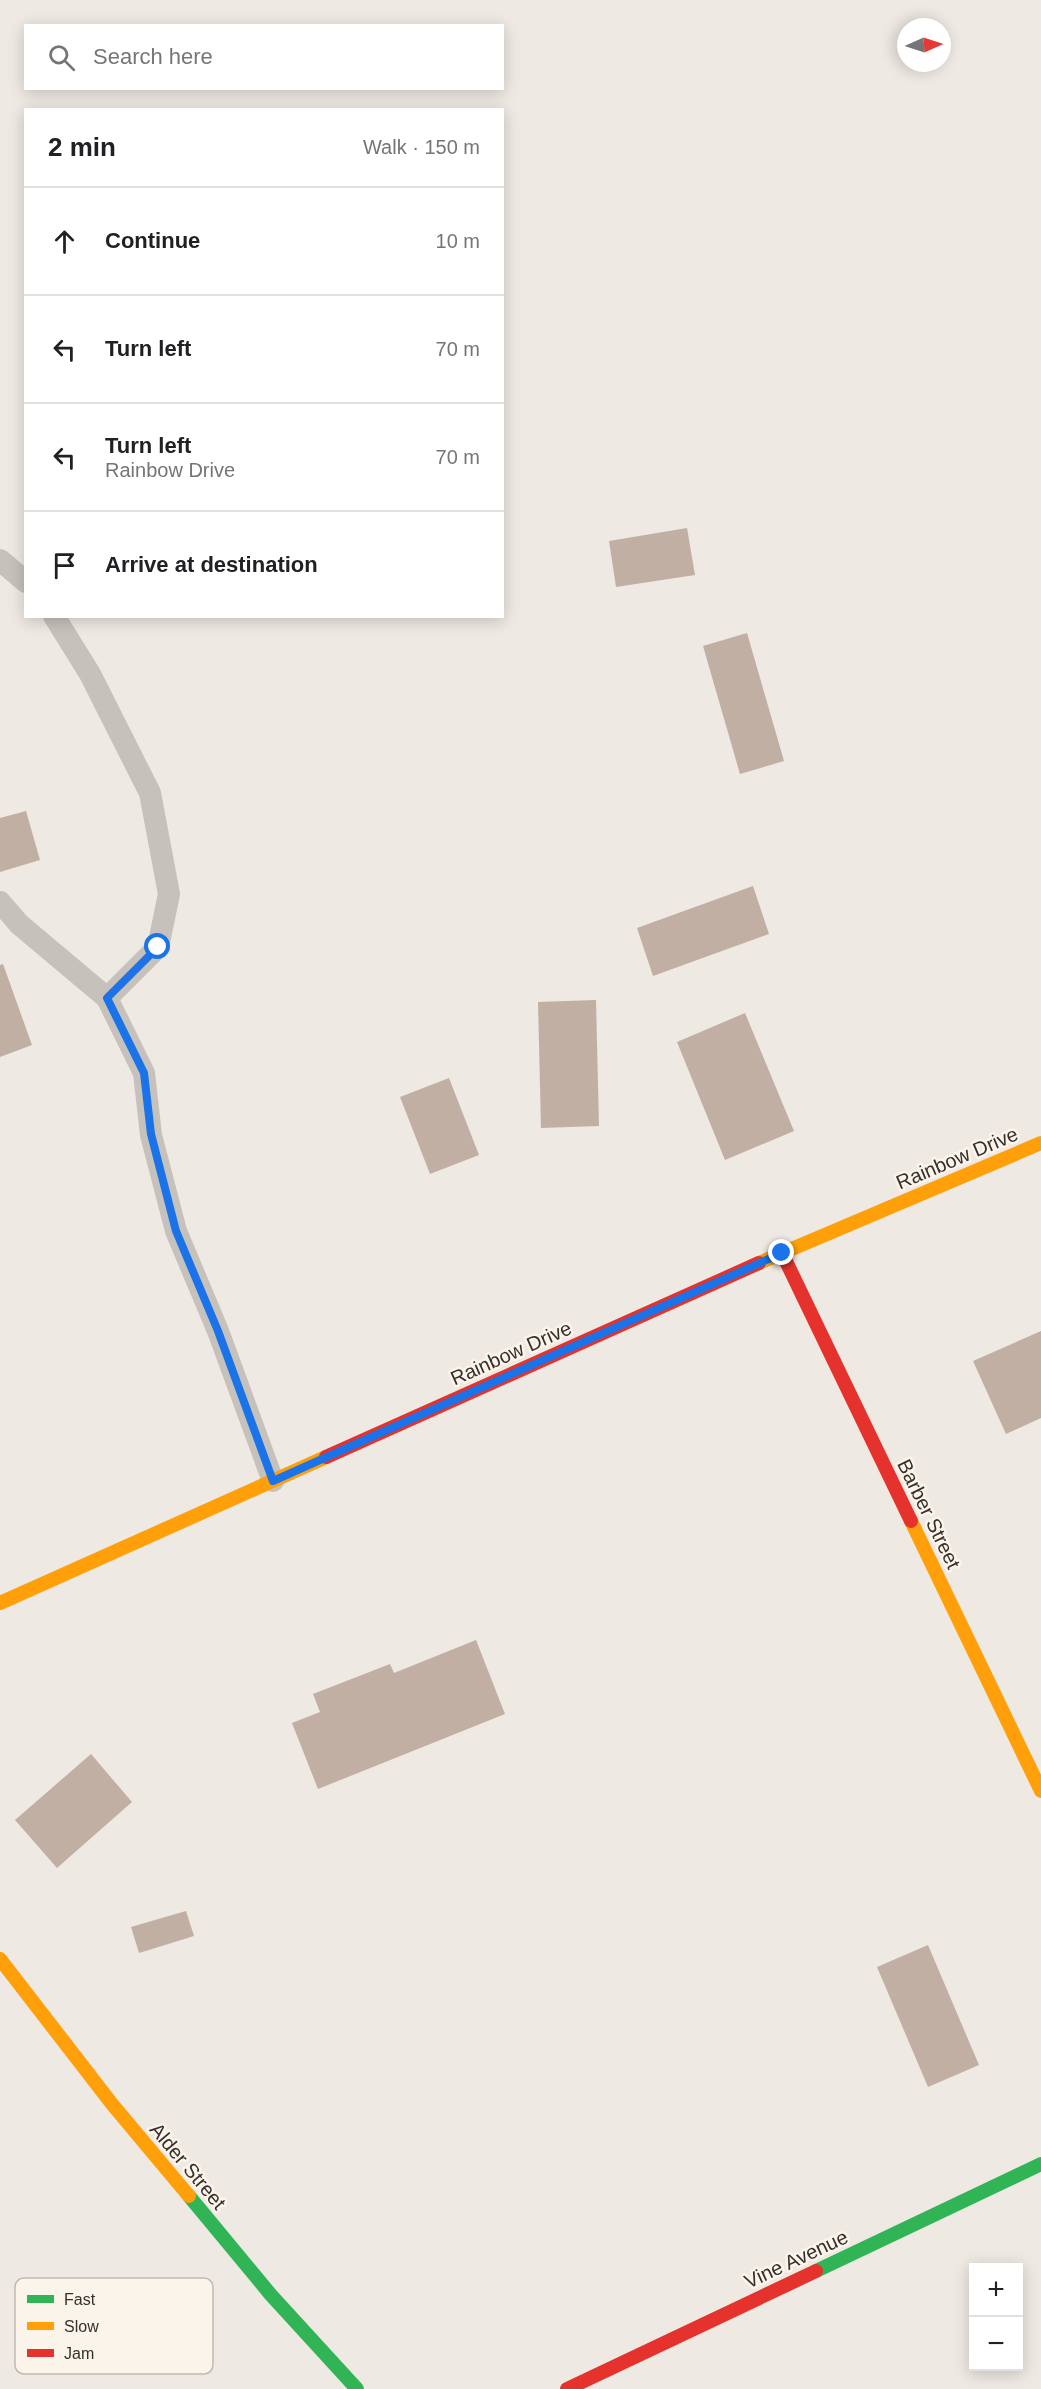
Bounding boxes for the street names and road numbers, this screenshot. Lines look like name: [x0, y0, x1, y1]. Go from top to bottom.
street label: Rainbow Drive: [893, 1122, 1021, 1194]
street label: Rainbow Drive: [447, 1317, 575, 1389]
street label: Barber Street: [893, 1456, 965, 1573]
street label: Alder Street: [146, 2118, 231, 2214]
street label: Vine Avenue: [741, 2225, 851, 2293]

